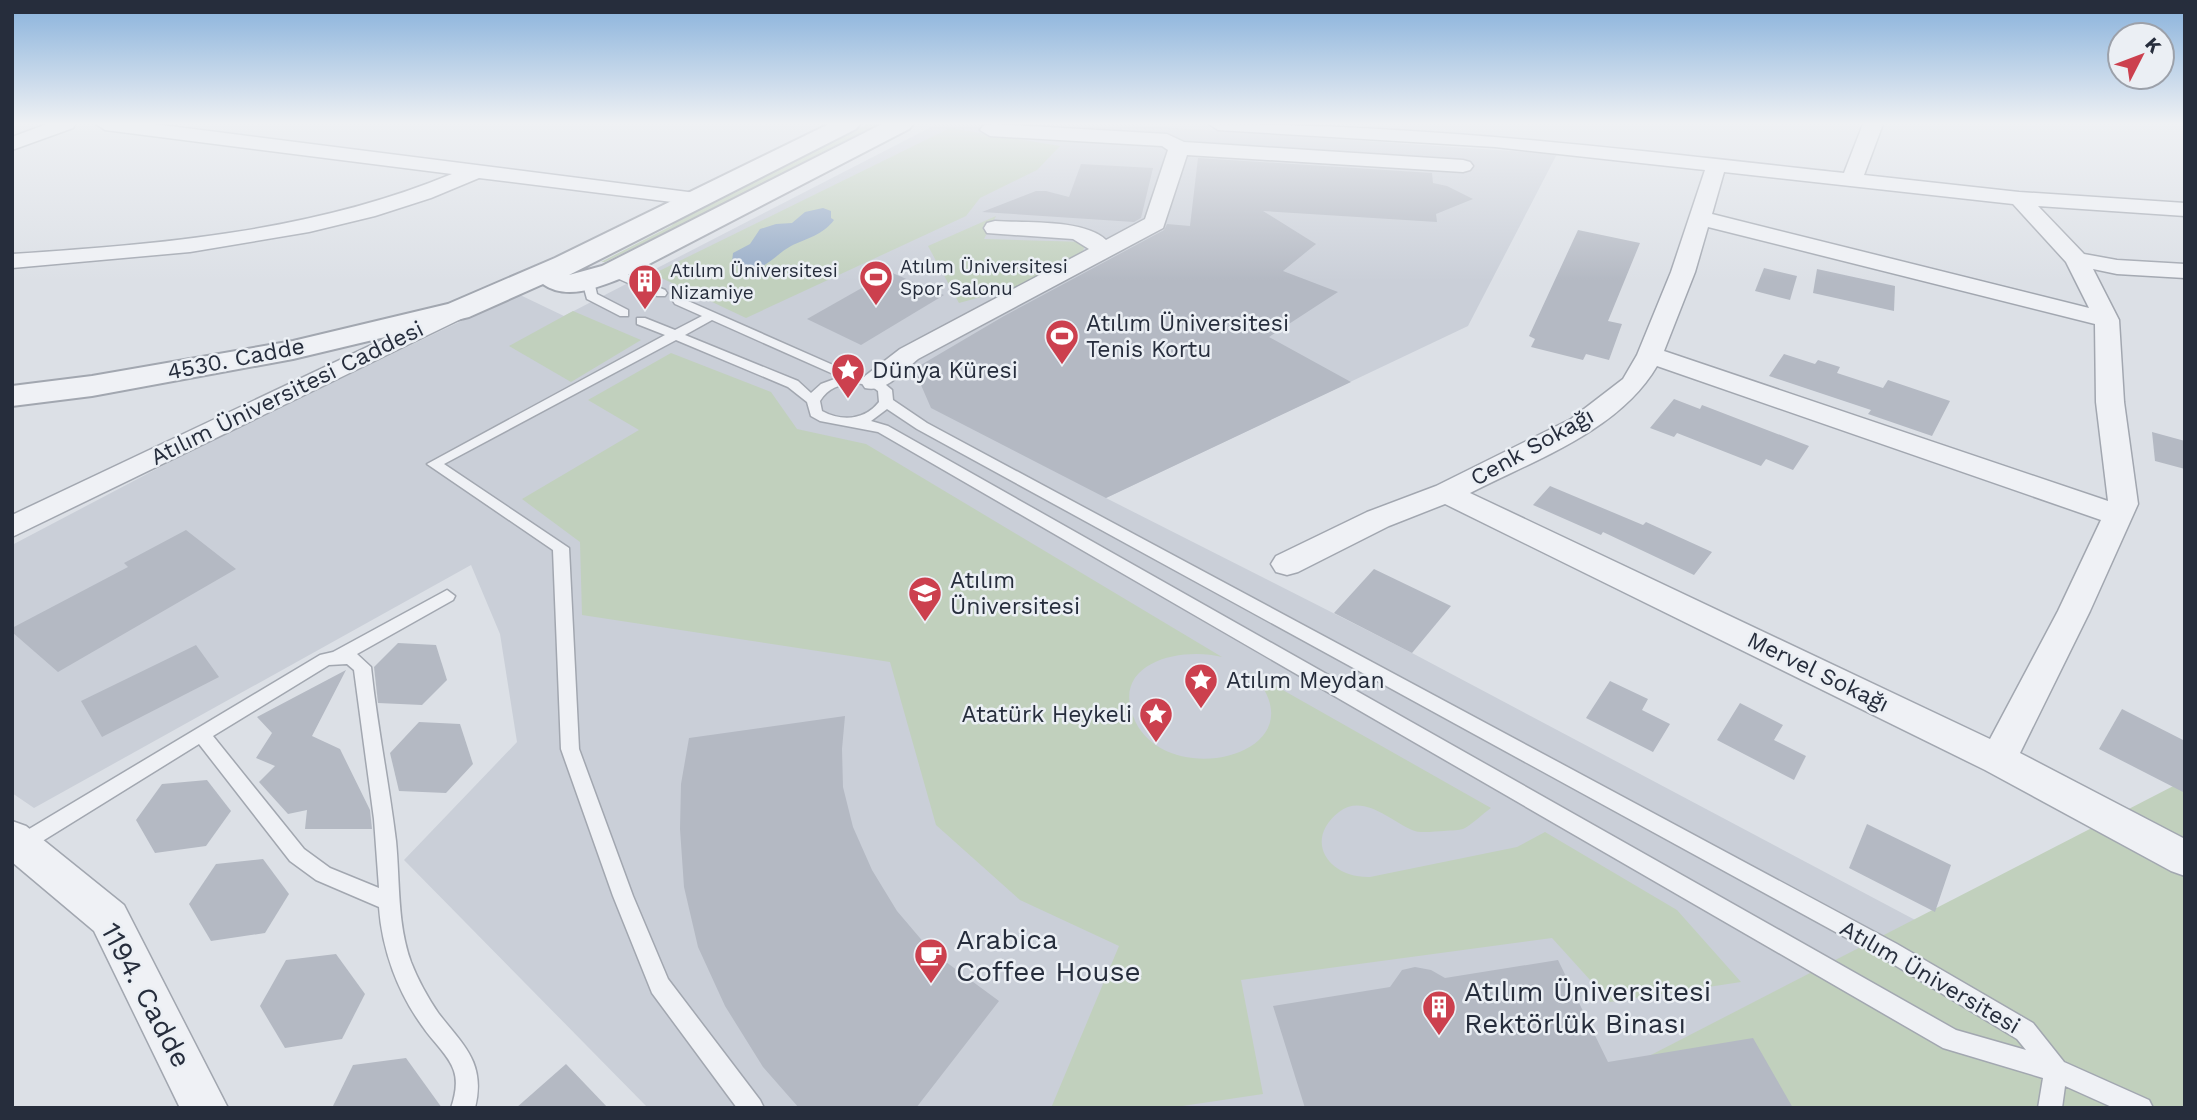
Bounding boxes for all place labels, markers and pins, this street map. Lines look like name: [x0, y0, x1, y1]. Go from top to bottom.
place label: Atılım Üniversitesi Spor Salonu: [900, 255, 1068, 300]
sports icon: Atılım Üniversitesi Spor Salonu: [857, 258, 895, 307]
place label: Atılım Üniversitesi Nizamiye: [670, 259, 838, 304]
building icon: Atılım Üniversitesi Nizamiye: [626, 262, 664, 311]
place label: Atılım Üniversitesi Tenis Kortu: [1086, 310, 1289, 363]
sports icon: Atılım Üniversitesi Tenis Kortu: [1043, 317, 1081, 366]
place icon: Dünya Küresi: [829, 351, 867, 400]
place label: Dünya Küresi: [872, 357, 1018, 384]
place label: Atılım Üniversitesi: [950, 567, 1080, 620]
school or university icon: Atılım Üniversitesi: [906, 574, 944, 623]
place icon: Atılım Meydan: [1182, 661, 1220, 710]
place label: Atılım Meydan: [1226, 667, 1385, 694]
place icon: Atatürk Heykeli: [1137, 695, 1175, 744]
place label: Atatürk Heykeli: [962, 701, 1132, 728]
place label: Arabica Coffee House: [956, 923, 1141, 988]
cafe icon: Arabica Coffee House: [912, 936, 950, 985]
place label: Atılım Üniversitesi Rektörlük Binası: [1464, 975, 1711, 1040]
building icon: Atılım Üniversitesi Rektörlük Binası: [1420, 988, 1458, 1037]

